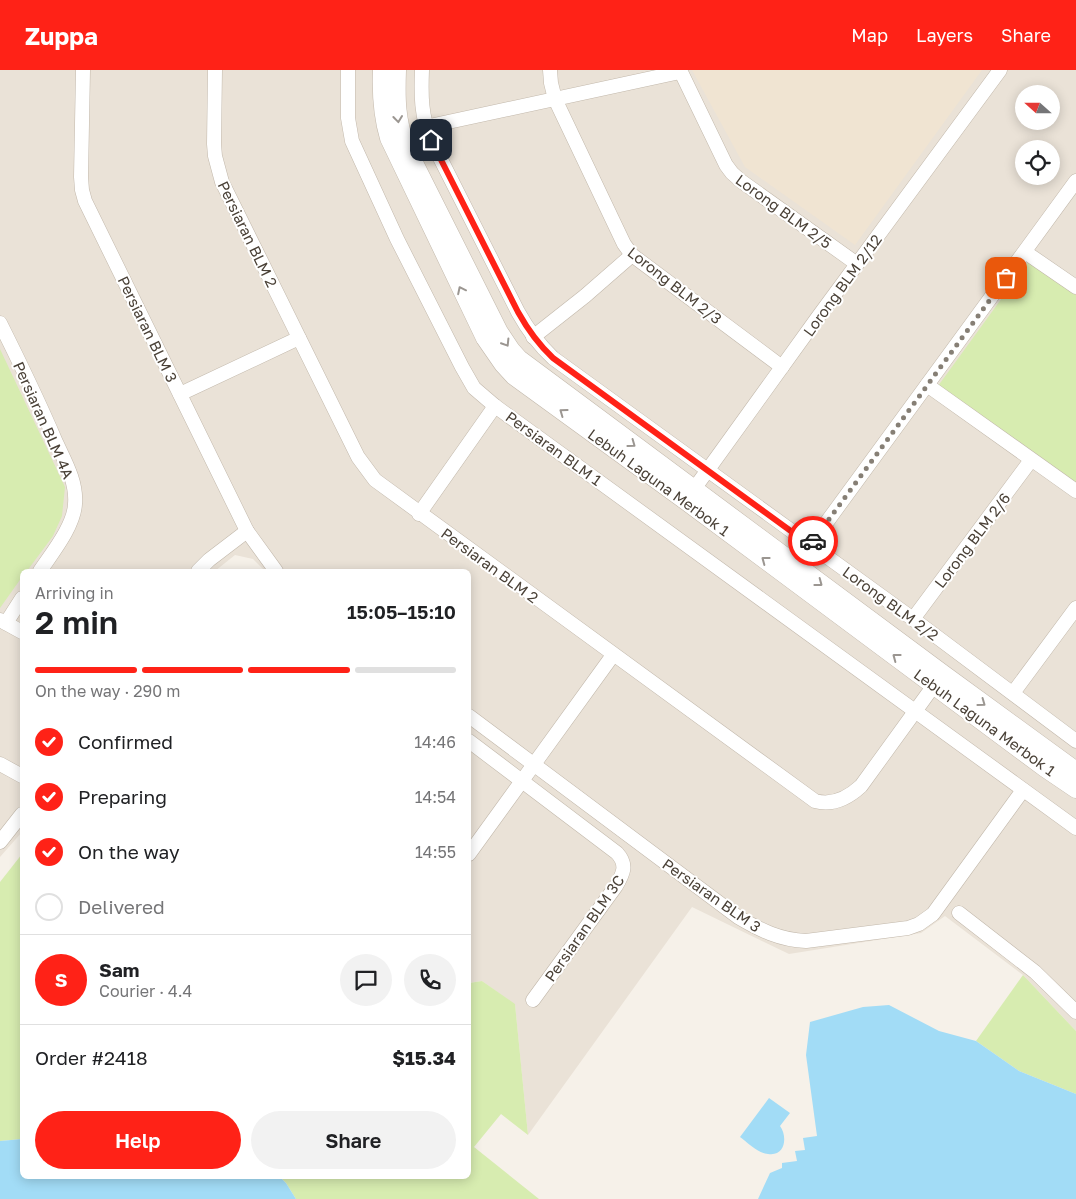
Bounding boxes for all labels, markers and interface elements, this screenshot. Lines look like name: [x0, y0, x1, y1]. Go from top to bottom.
text: Zuppa: [25, 21, 98, 50]
text: Map: [851, 24, 888, 46]
text: Layers: [916, 24, 973, 46]
text: Share: [1001, 24, 1051, 46]
north arrow: [1015, 85, 1060, 130]
map controls: [1015, 85, 1060, 185]
one-way arrow: [392, 115, 403, 123]
pin: [410, 119, 452, 161]
icon: home: [417, 126, 445, 154]
button: locate: [1015, 140, 1060, 185]
street label: Lorong BLM 2/5: [733, 170, 835, 252]
street label: Persiaran BLM 2: [215, 178, 281, 290]
street label: Lorong BLM 2/12: [799, 231, 885, 339]
street label: Lorong BLM 2/3: [624, 243, 726, 327]
pin: [985, 257, 1027, 299]
icon: bag: [992, 264, 1020, 292]
street label: Persiaran BLM 3: [115, 273, 181, 385]
one-way arrow: [457, 286, 468, 295]
one-way arrow: [500, 338, 509, 347]
street label: Persiaran BLM 4A: [10, 359, 78, 481]
street label: Persiaran BLM 1: [502, 407, 606, 489]
one-way arrow: [559, 409, 569, 418]
street label: Lebuh Laguna Merbok 1: [585, 425, 733, 539]
one-way arrow: [627, 438, 636, 447]
street label: Lorong BLM 2/6: [930, 489, 1014, 591]
courier: [788, 516, 838, 566]
street label: Persiaran BLM 2: [438, 524, 542, 606]
icon: car: [799, 527, 827, 555]
one-way arrow: [762, 557, 771, 565]
street label: Lorong BLM 2/2: [840, 562, 942, 644]
one-way arrow: [813, 577, 822, 585]
text: Arriving in: [35, 583, 114, 603]
text: 15:05–15:10: [347, 600, 456, 623]
text: 2 min: [35, 603, 118, 641]
one-way arrow: [893, 654, 902, 662]
street label: Lebuh Laguna Merbok 1: [911, 665, 1059, 779]
text: On the way · 290 m: [35, 681, 180, 701]
one-way arrow: [976, 697, 986, 706]
icon: check: [35, 728, 63, 756]
text: Confirmed: [78, 730, 173, 753]
text: 14:46: [414, 732, 456, 752]
icon: check: [35, 783, 63, 811]
text: Preparing: [78, 785, 167, 808]
text: 14:54: [415, 787, 456, 807]
icon: check: [35, 838, 63, 866]
text: On the way: [78, 840, 180, 863]
text: 14:55: [415, 842, 456, 862]
street label: Persiaran BLM 3: [659, 854, 765, 936]
street label: Persiaran BLM 3C: [540, 871, 628, 985]
text: Delivered: [78, 895, 165, 918]
button: chat: [340, 954, 392, 1006]
button: phone: [404, 954, 456, 1006]
text: Sam: [99, 958, 139, 981]
text: S: [55, 968, 67, 991]
text: Courier · 4.4: [99, 981, 192, 1001]
text: Order #2418: [35, 1046, 147, 1069]
text: $15.34: [392, 1046, 456, 1069]
button: Help: [35, 1111, 241, 1169]
button: Share: [251, 1111, 456, 1169]

